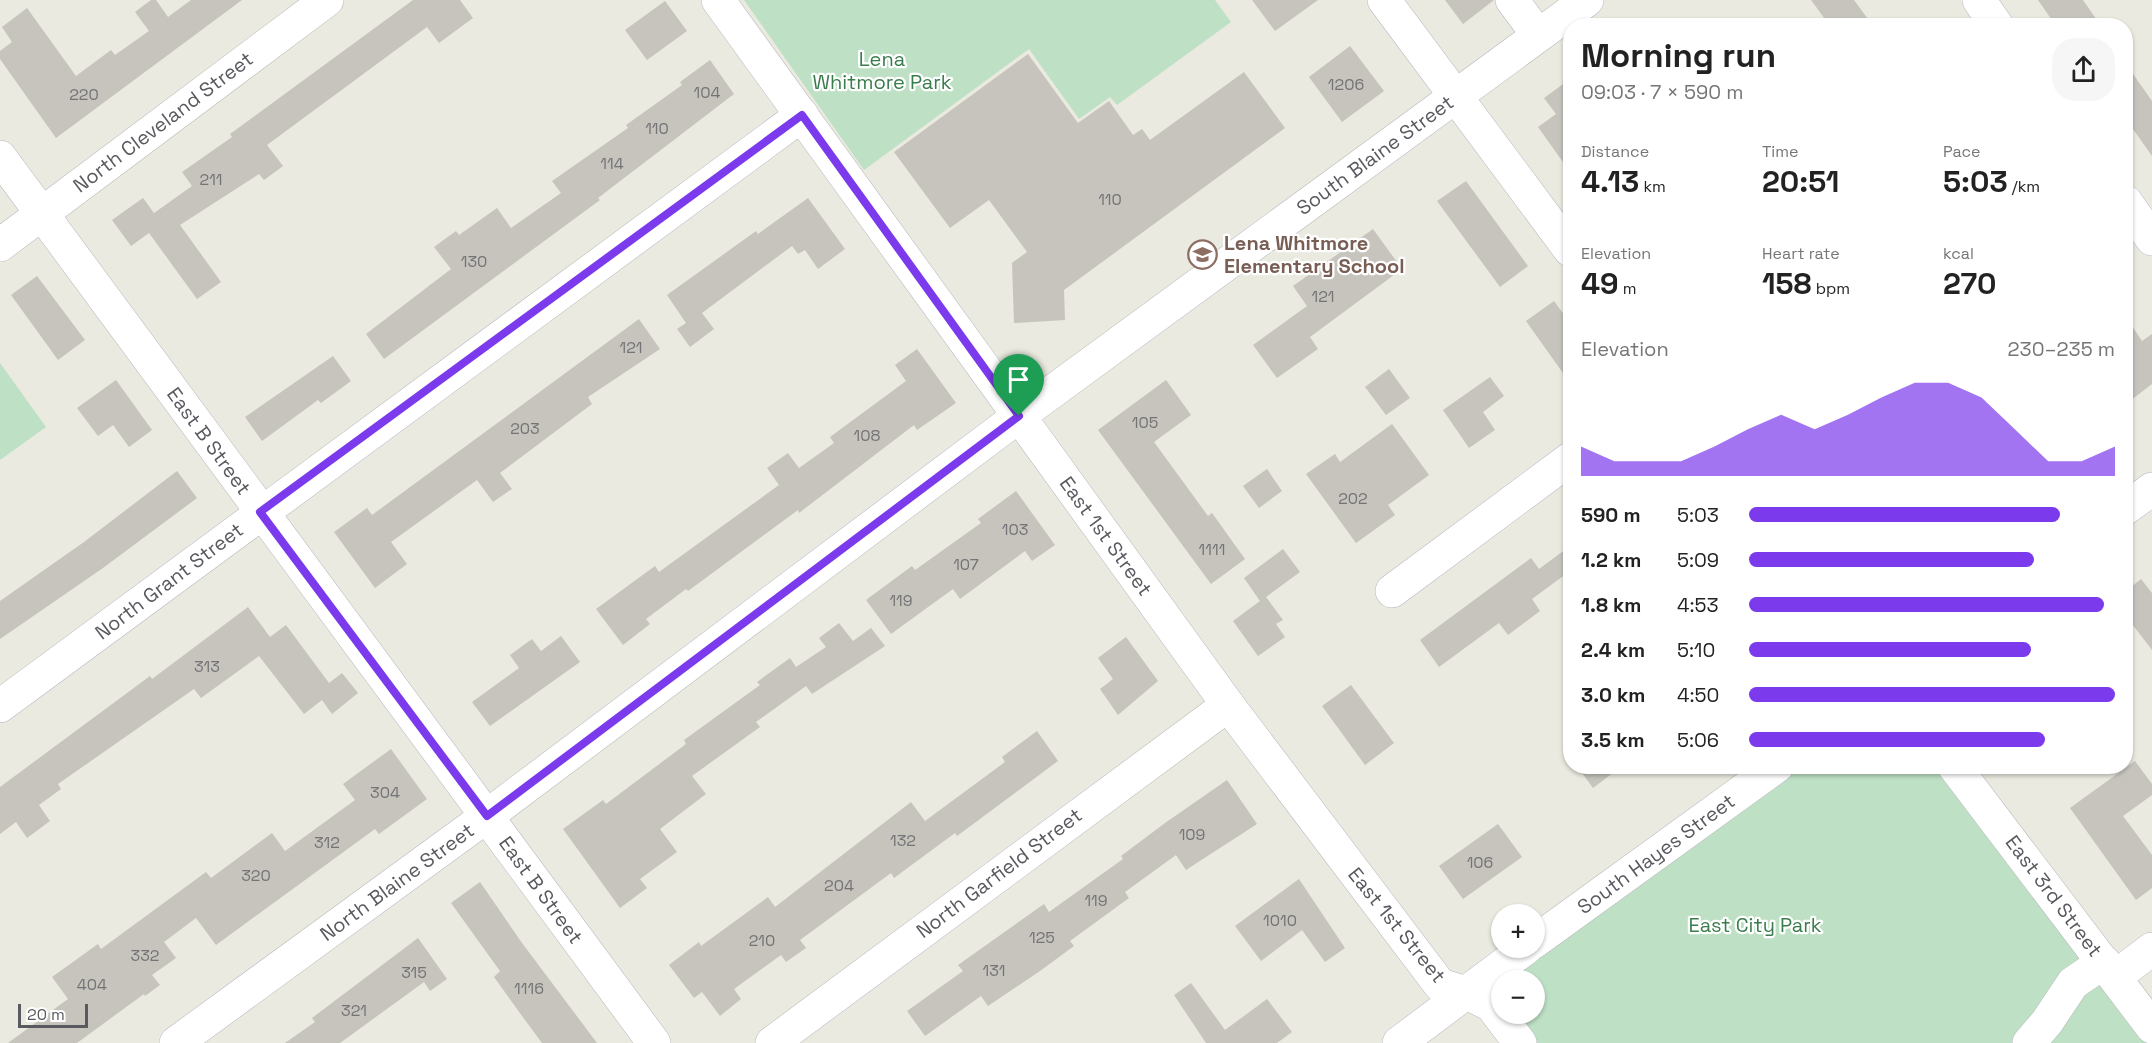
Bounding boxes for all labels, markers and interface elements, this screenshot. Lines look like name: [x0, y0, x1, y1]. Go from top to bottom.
text: Morning run: [1581, 35, 1776, 77]
button: share: [2052, 38, 2115, 101]
street label: North Cleveland Street: [68, 46, 258, 198]
park label: Lena Whitmore Park: [812, 46, 952, 95]
house number: 1206: [1328, 74, 1364, 95]
text: 09:03 · 7 × 590 m: [1581, 79, 1743, 105]
house number: 104: [694, 82, 720, 103]
house number: 220: [69, 84, 99, 105]
street label: South Blaine Street: [1291, 89, 1459, 221]
house number: 110: [645, 118, 669, 139]
text: Distance: [1581, 141, 1649, 162]
text: Time: [1762, 141, 1798, 162]
text: Pace: [1943, 141, 1980, 162]
house number: 114: [600, 153, 624, 174]
text: 4.13: [1581, 162, 1639, 201]
text: 20:51: [1762, 162, 1839, 201]
text: 5:03: [1943, 162, 2008, 201]
house number: 211: [199, 169, 223, 190]
text: km: [1639, 176, 1666, 197]
text: /km: [2008, 176, 2040, 197]
house number: 110: [1098, 189, 1122, 210]
place label: Lena Whitmore Elementary School: [1224, 230, 1405, 279]
school or university icon: Lena Whitmore Elementary School: [1187, 238, 1219, 270]
text: Elevation: [1581, 243, 1651, 264]
text: Heart rate: [1762, 243, 1840, 264]
text: kcal: [1943, 243, 1974, 264]
house number: 130: [461, 251, 487, 272]
text: 49: [1581, 264, 1619, 303]
text: 158: [1762, 264, 1812, 303]
text: 270: [1943, 264, 1996, 303]
text: m: [1619, 278, 1637, 299]
text: bpm: [1812, 278, 1850, 299]
house number: 121: [1311, 286, 1335, 307]
text: Elevation: [1581, 336, 1669, 362]
text: 230–235 m: [2008, 336, 2115, 362]
house number: 121: [619, 337, 643, 358]
pin: [993, 354, 1044, 416]
icon: arrive: [1002, 363, 1035, 396]
street label: East B Street: [161, 382, 257, 500]
house number: 105: [1132, 412, 1158, 433]
house number: 203: [510, 418, 540, 439]
house number: 108: [854, 425, 880, 446]
street label: East 1st Street: [1054, 471, 1158, 601]
house number: 202: [1338, 488, 1368, 509]
text: 590 m: [1581, 502, 1640, 528]
text: 5:03: [1677, 502, 1719, 528]
street label: North Grant Street: [90, 517, 248, 645]
house number: 103: [1002, 519, 1028, 540]
house number: 1111: [1199, 539, 1225, 560]
text: 1.2 km: [1581, 547, 1641, 573]
text: 5:09: [1677, 547, 1719, 573]
house number: 107: [953, 554, 979, 575]
house number: 119: [889, 590, 913, 611]
text: 1.8 km: [1581, 592, 1641, 618]
text: 4:53: [1677, 592, 1719, 618]
text: 2.4 km: [1581, 637, 1645, 663]
text: 5:10: [1677, 637, 1715, 663]
house number: 313: [194, 656, 220, 677]
text: 3.0 km: [1581, 682, 1645, 708]
text: 4:50: [1677, 682, 1719, 708]
text: 3.5 km: [1581, 727, 1645, 753]
text: 5:06: [1677, 727, 1719, 753]
house number: 304: [370, 782, 400, 803]
street label: South Hayes Street: [1572, 788, 1740, 920]
street label: North Garfield Street: [911, 802, 1087, 944]
street label: North Blaine Street: [315, 817, 479, 947]
house number: 109: [1179, 824, 1205, 845]
house number: 132: [890, 830, 916, 851]
street label: East 3rd Street: [2000, 830, 2108, 962]
street label: East B Street: [493, 831, 589, 949]
house number: 312: [314, 832, 340, 853]
house number: 106: [1467, 852, 1493, 873]
street label: East 1st Street: [1342, 862, 1452, 988]
house number: 320: [241, 865, 271, 886]
house number: 204: [824, 875, 854, 896]
house number: 119: [1084, 890, 1108, 911]
map controls: [1491, 904, 1545, 1024]
button: +: [1491, 904, 1545, 958]
house number: 1010: [1263, 910, 1297, 931]
park label: East City Park: [1688, 912, 1822, 938]
house number: 125: [1029, 927, 1055, 948]
house number: 210: [749, 930, 775, 951]
house number: 332: [131, 945, 159, 966]
house number: 131: [983, 960, 1005, 981]
house number: 315: [401, 962, 427, 983]
button: −: [1491, 970, 1545, 1024]
house number: 404: [77, 974, 107, 995]
house number: 1116: [514, 978, 544, 999]
house number: 321: [341, 1000, 367, 1021]
scale bar: [18, 1001, 88, 1028]
text: 20 m: [27, 1004, 65, 1025]

